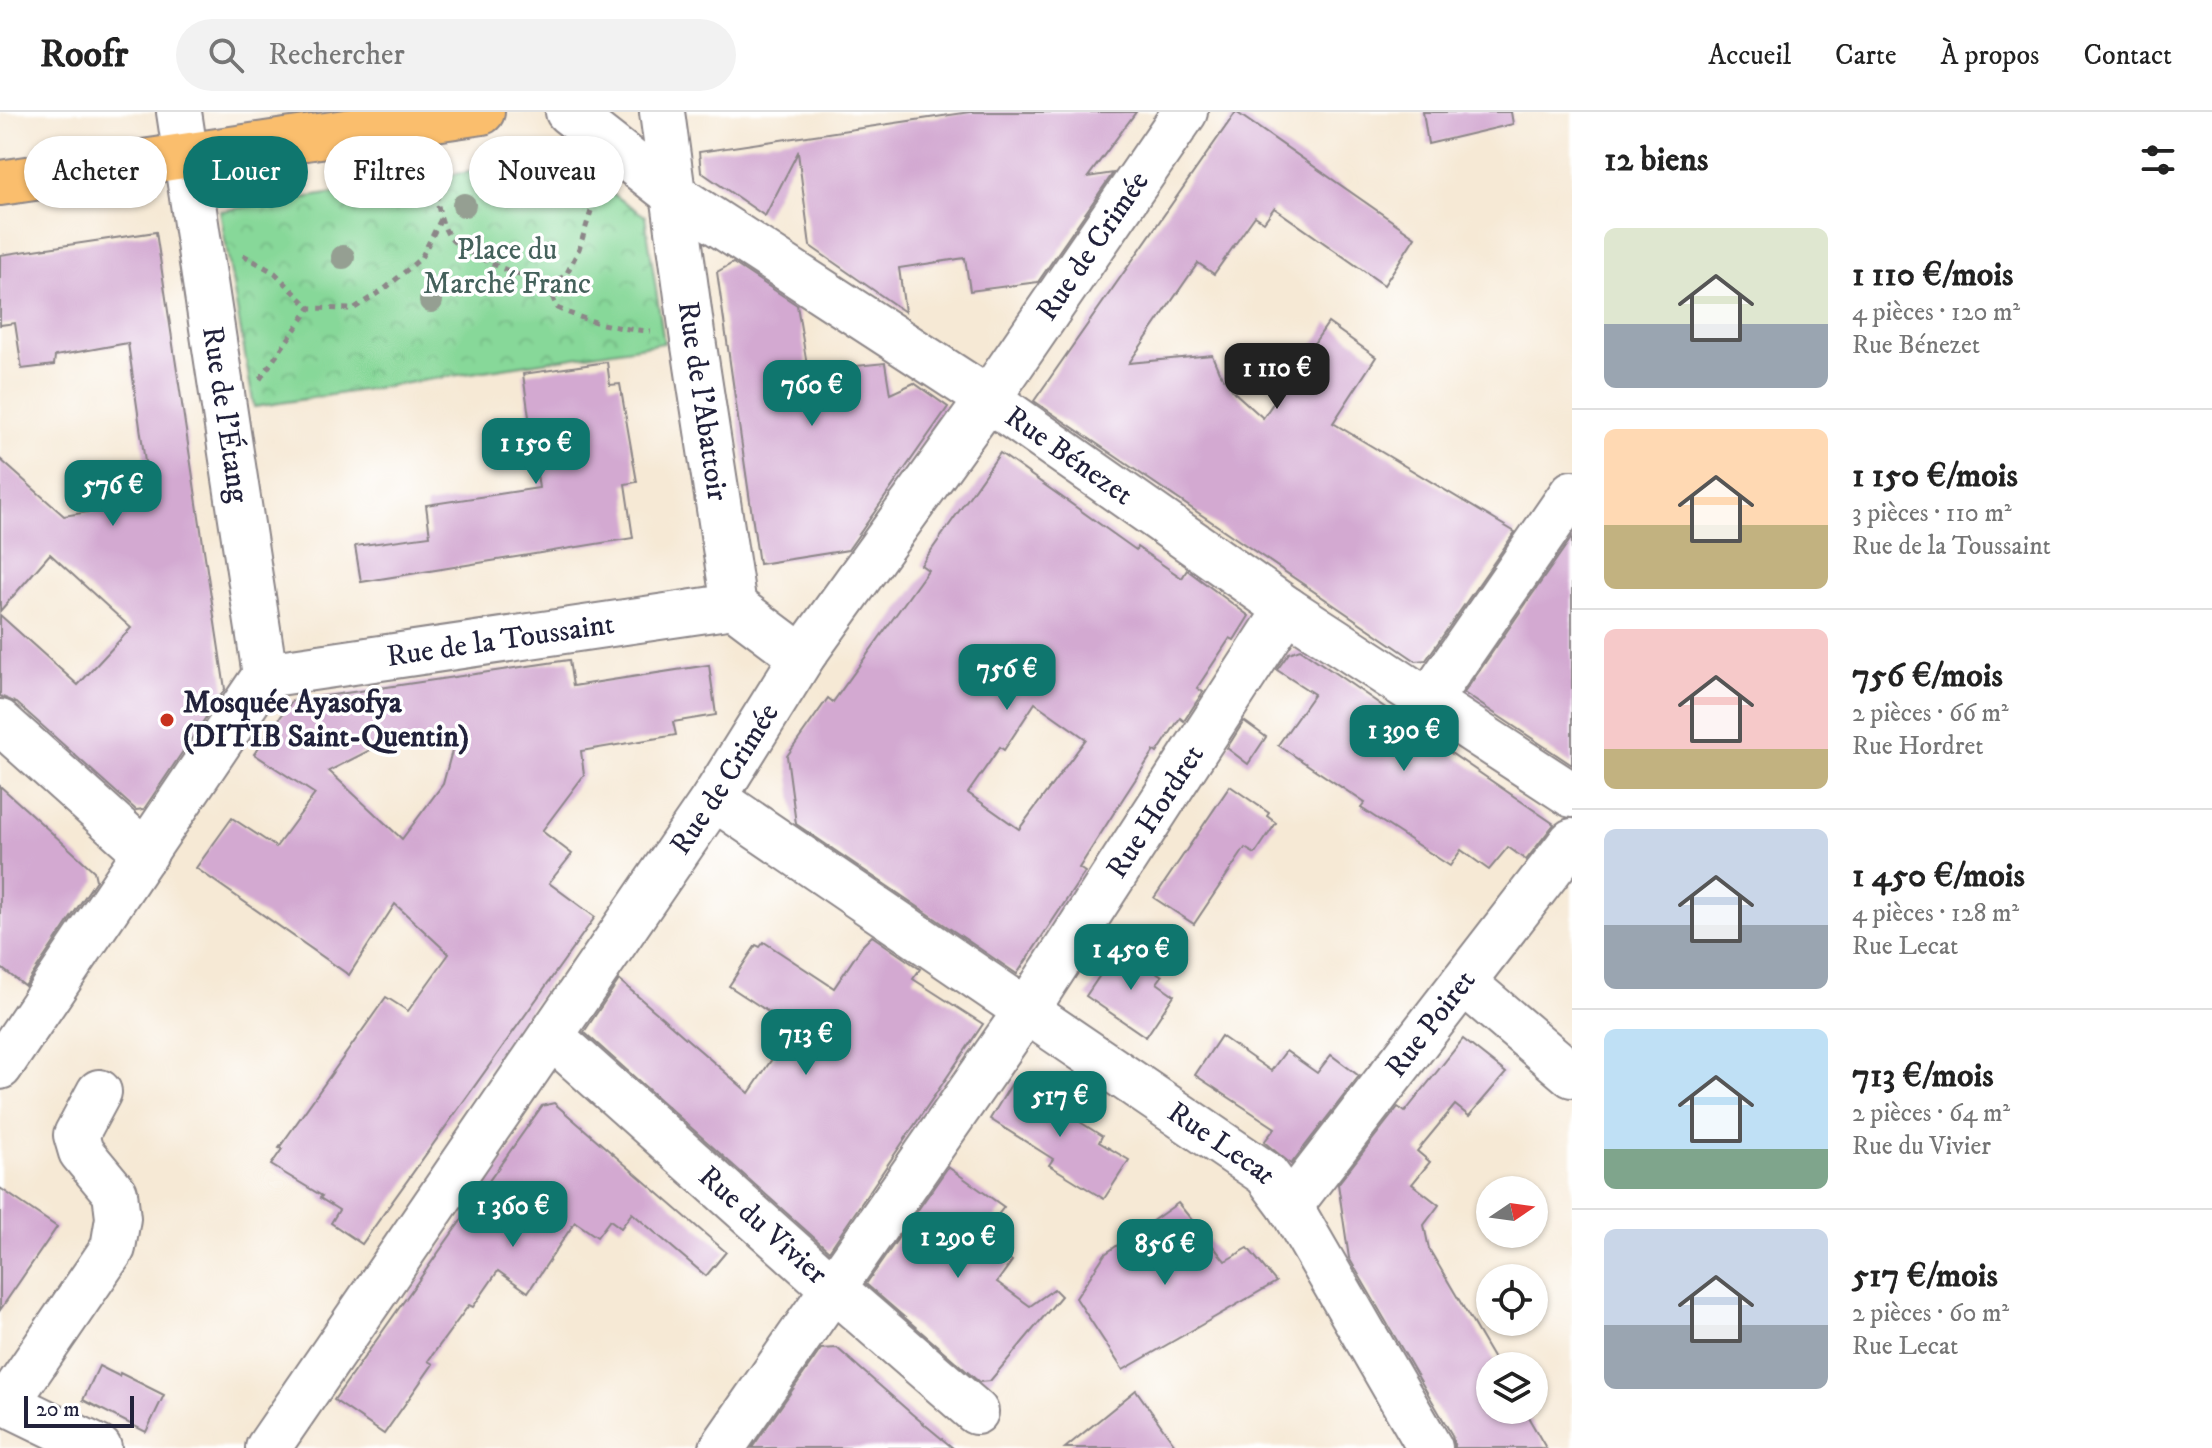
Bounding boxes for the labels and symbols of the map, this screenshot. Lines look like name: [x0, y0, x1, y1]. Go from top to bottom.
street label: Rue de Crimée: [1029, 164, 1157, 328]
park label: Place du Marché Franc: [423, 232, 591, 303]
street label: Rue de l'Abattoir: [669, 299, 736, 504]
street label: Rue de l'Étang: [193, 324, 257, 506]
pin: 1 110 €: [1203, 343, 1351, 411]
pin: 760 €: [756, 360, 868, 428]
street label: Rue Bénezet: [998, 398, 1140, 513]
pin: 1 150 €: [462, 418, 610, 486]
pin: 576 €: [57, 460, 169, 528]
street label: Rue de la Toussaint: [384, 605, 617, 675]
pin: 756 €: [951, 644, 1063, 712]
place label: Mosquée Ayasofya (DITIB Saint-Quentin): [183, 685, 469, 756]
street label: Rue de Crimée: [662, 696, 787, 862]
pin: 1 390 €: [1330, 705, 1478, 773]
marker: Mosquée Ayasofya (DITIB Saint-Quentin): [158, 711, 176, 729]
street label: Rue Hordret: [1099, 738, 1212, 885]
pin: 1 450 €: [1057, 924, 1205, 992]
street label: Rue Poiret: [1378, 963, 1484, 1085]
pin: 713 €: [750, 1009, 862, 1077]
pin: 517 €: [1004, 1071, 1116, 1139]
street label: Rue Lecat: [1160, 1094, 1285, 1191]
street label: Rue du Vivier: [691, 1158, 835, 1292]
north arrow: [1476, 1176, 1548, 1248]
pin: 1 360 €: [439, 1181, 587, 1249]
pin: 1 290 €: [884, 1212, 1032, 1280]
pin: 856 €: [1109, 1219, 1221, 1287]
scale bar: [24, 1392, 134, 1428]

